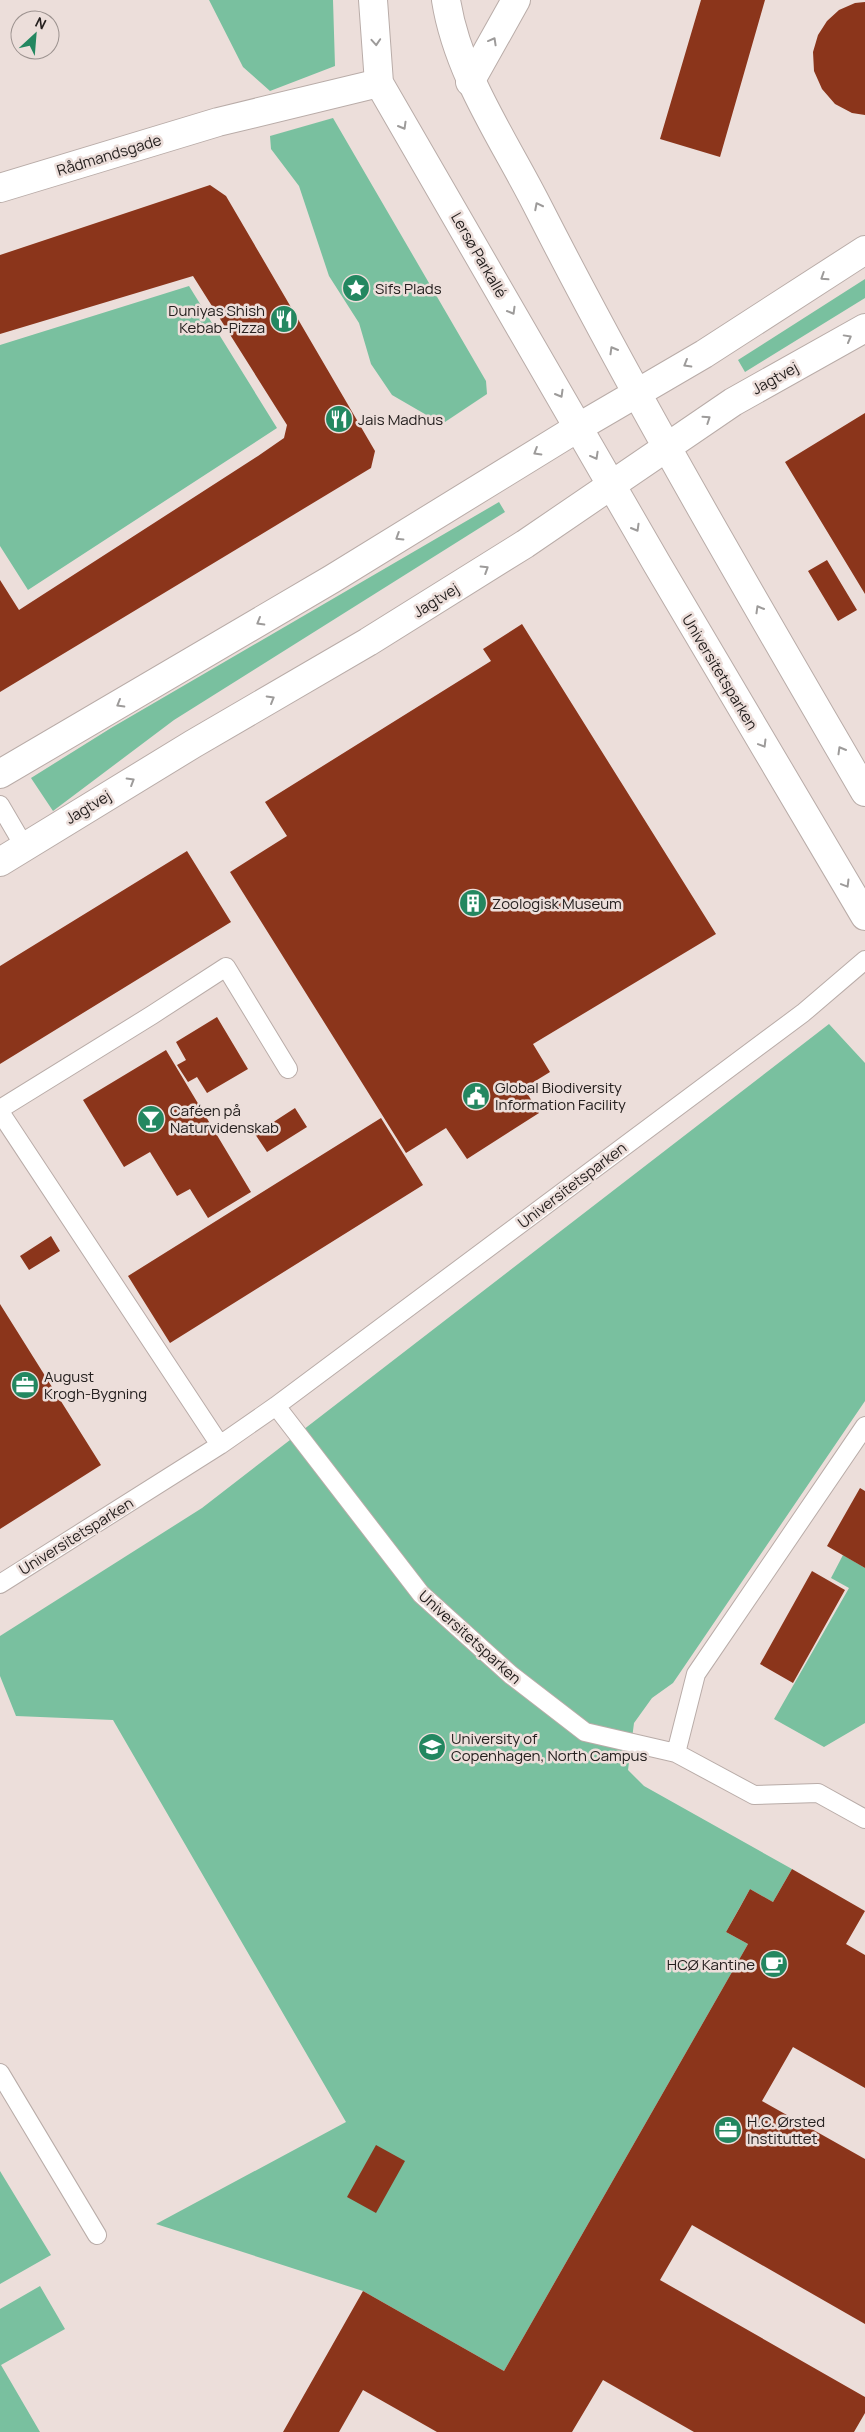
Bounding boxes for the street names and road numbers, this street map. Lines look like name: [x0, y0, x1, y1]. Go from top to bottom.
street label: Rådmandsgade: [54, 129, 164, 181]
street label: Lersø Parkallé: [446, 208, 512, 302]
street label: Jagtvej: [748, 357, 802, 399]
street label: Jagtvej: [409, 578, 463, 622]
street label: Universitetsparken: [677, 610, 763, 734]
street label: Jagtvej: [61, 785, 115, 829]
street label: Universitetsparken: [513, 1137, 631, 1233]
street label: Universitetsparken: [15, 1492, 137, 1580]
street label: Universitetsparken: [414, 1585, 526, 1689]

